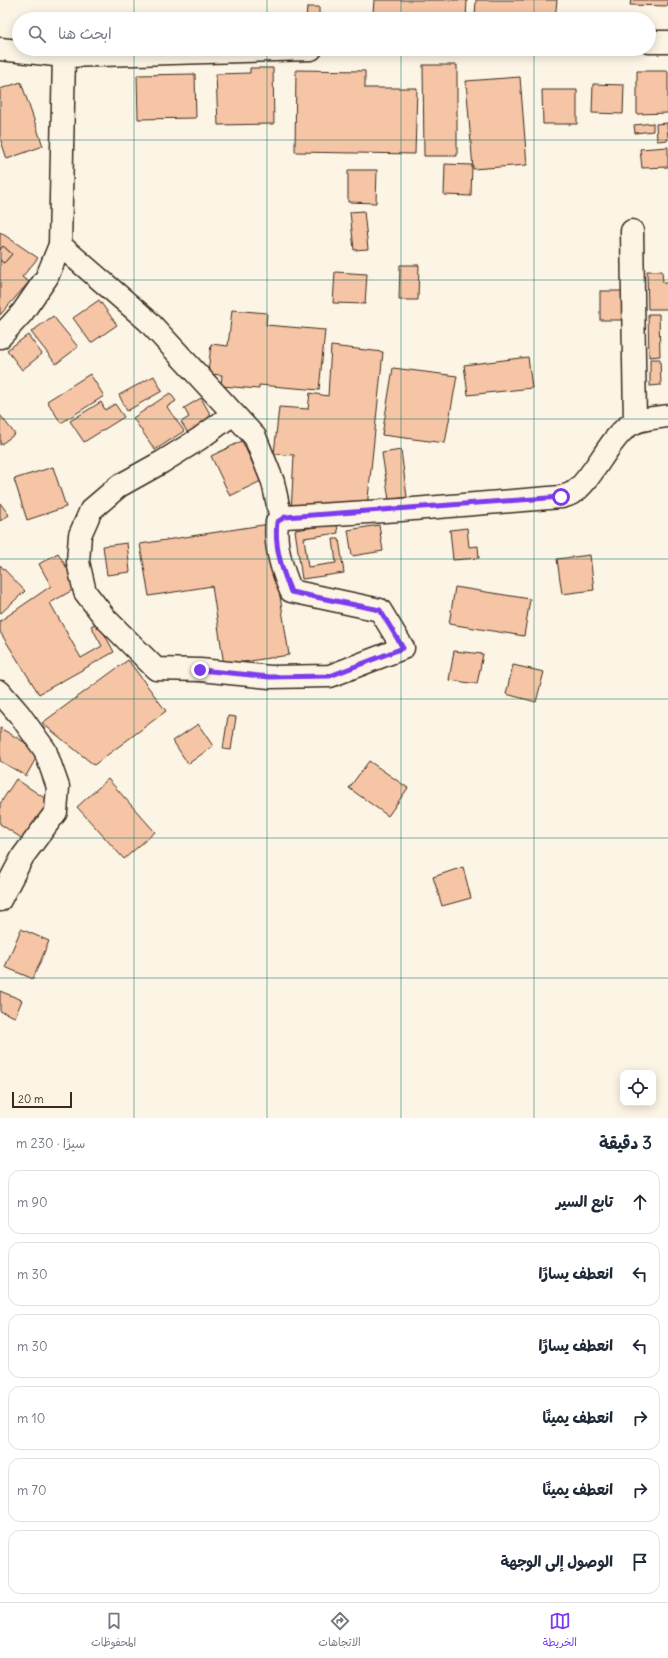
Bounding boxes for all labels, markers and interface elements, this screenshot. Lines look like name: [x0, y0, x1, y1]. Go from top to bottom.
search box: [12, 12, 656, 56]
icon: search: [26, 23, 48, 45]
text: ابحث هنا: [58, 24, 112, 43]
route start: [552, 488, 570, 506]
route end: [191, 661, 209, 679]
map controls: [620, 1070, 656, 1106]
button: locate: [620, 1070, 656, 1106]
scale bar: [12, 1090, 72, 1109]
text: 20 m: [18, 1092, 44, 1106]
text: 3 دقيقة: [599, 1132, 652, 1154]
text: سيرًا · 230 m: [16, 1135, 85, 1152]
icon: ahead: [629, 1191, 651, 1213]
text: تابع السير: [556, 1192, 613, 1211]
text: 90 m: [17, 1194, 48, 1211]
icon: left: [629, 1263, 651, 1285]
text: انعطف يسارًا: [539, 1264, 613, 1283]
text: 30 m: [17, 1266, 47, 1283]
icon: left: [629, 1335, 651, 1357]
text: انعطف يسارًا: [539, 1336, 613, 1355]
text: 30 m: [17, 1338, 47, 1355]
icon: right: [629, 1407, 651, 1429]
text: انعطف يمينًا: [542, 1408, 613, 1427]
text: 10 m: [17, 1410, 45, 1427]
icon: right: [629, 1479, 651, 1501]
text: انعطف يمينًا: [542, 1480, 613, 1499]
text: 70 m: [17, 1482, 46, 1499]
icon: arrive: [629, 1551, 651, 1573]
text: الوصول إلى الوجهة: [500, 1552, 613, 1571]
tab: المحفوظات: [91, 1610, 136, 1652]
tab: الاتجاهات: [318, 1610, 361, 1652]
tab: الخريطة: [543, 1610, 577, 1652]

